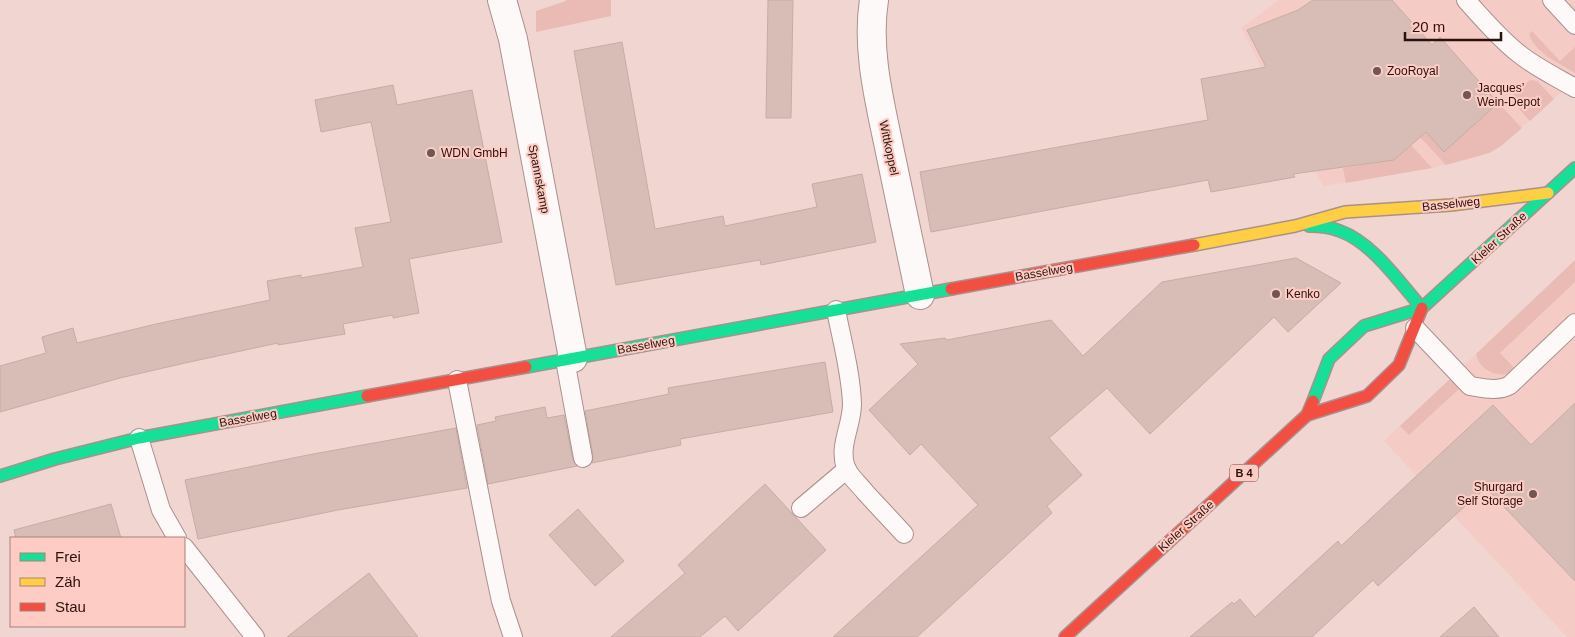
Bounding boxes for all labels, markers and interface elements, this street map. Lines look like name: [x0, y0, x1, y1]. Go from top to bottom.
scale bar: [1405, 10, 1501, 42]
text: 20 m: [1412, 18, 1445, 35]
place label: ZooRoyal: [1387, 64, 1438, 78]
marker: ZooRoyal: [1371, 65, 1383, 77]
place label: Jacques’ Wein-Depot: [1477, 81, 1541, 109]
marker: Jacques’ Wein-Depot: [1461, 89, 1473, 101]
street label: Wittkoppel: [876, 119, 902, 177]
street label: Spannskamp: [525, 143, 553, 215]
place label: WDN GmbH: [441, 146, 508, 160]
marker: WDN GmbH: [425, 147, 437, 159]
street label: Basselweg: [1421, 194, 1481, 214]
street label: Kieler Straße: [1469, 209, 1530, 267]
street label: Basselweg: [1014, 260, 1074, 284]
place label: Kenko: [1286, 287, 1320, 301]
marker: Kenko: [1270, 288, 1282, 300]
street label: Basselweg: [616, 333, 676, 357]
street label: Basselweg: [218, 406, 278, 430]
road number: B 4: [1230, 464, 1258, 482]
place label: Shurgard Self Storage: [1457, 480, 1523, 508]
marker: Shurgard Self Storage: [1527, 488, 1539, 500]
street label: Kieler Straße: [1155, 497, 1217, 555]
legend: [10, 537, 185, 627]
text: Frei: [55, 548, 81, 565]
text: Zäh: [55, 573, 81, 590]
text: Stau: [55, 598, 86, 615]

